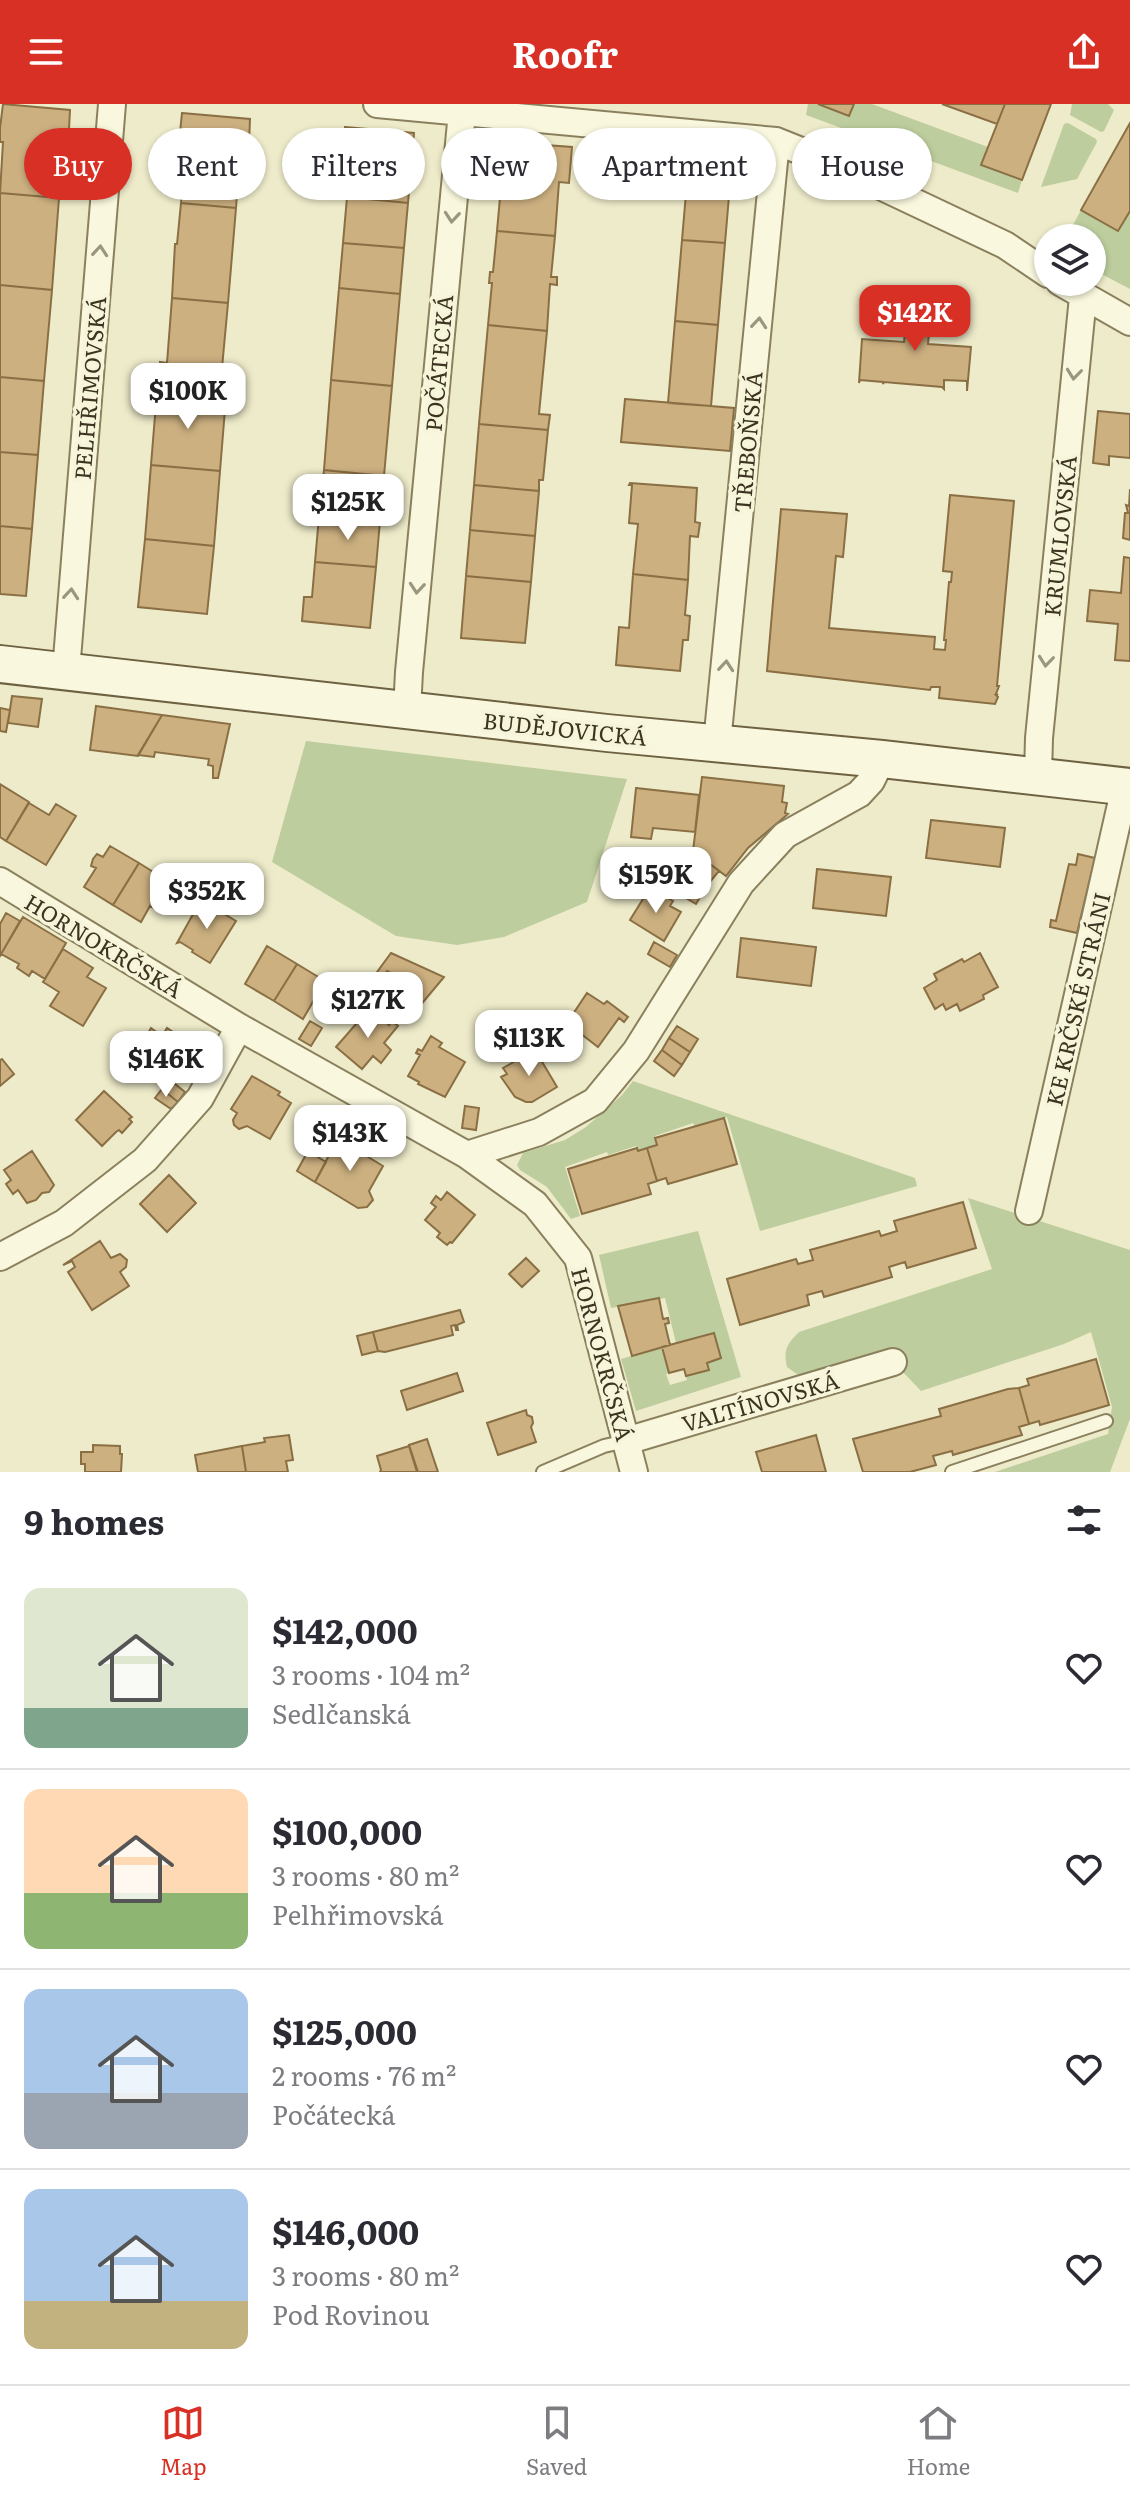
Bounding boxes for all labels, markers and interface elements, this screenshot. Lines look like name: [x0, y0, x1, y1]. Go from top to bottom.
text: Roofr: [512, 26, 618, 79]
icon: menu: [24, 30, 68, 74]
icon: share: [1062, 30, 1106, 74]
chip: Buy: [24, 128, 132, 200]
chip: Rent: [148, 128, 266, 200]
chip: Filters: [282, 128, 425, 200]
chip: New: [441, 128, 557, 200]
chip: Apartment: [573, 128, 776, 200]
chip: House: [792, 128, 932, 200]
one-way arrow: [444, 211, 461, 224]
map controls: [1034, 224, 1106, 296]
button: layers: [1034, 224, 1106, 296]
one-way arrow: [91, 244, 108, 257]
pin: $142K: [859, 285, 971, 353]
text: $142K: [877, 291, 953, 330]
street label: POČÁTECKÁ: [416, 293, 460, 433]
street label: PELHŘIMOVSKÁ: [65, 295, 113, 481]
one-way arrow: [750, 316, 767, 329]
pin: $100K: [132, 363, 244, 431]
one-way arrow: [1066, 368, 1083, 381]
text: $100K: [149, 369, 227, 408]
street label: TŘEBOŇSKÁ: [724, 370, 770, 514]
street label: KRUMLOVSKÁ: [1034, 454, 1084, 618]
pin: $125K: [292, 474, 404, 542]
text: $125K: [311, 480, 385, 519]
one-way arrow: [409, 581, 426, 594]
one-way arrow: [63, 587, 80, 600]
one-way arrow: [1038, 655, 1055, 668]
one-way arrow: [718, 659, 735, 672]
street label: BUDĚJOVICKÁ: [481, 703, 649, 753]
pin: $159K: [600, 847, 712, 915]
text: $159K: [618, 853, 694, 892]
pin: $352K: [151, 863, 263, 931]
text: $352K: [168, 869, 246, 908]
street label: HORNOKRČSKÁ: [19, 885, 189, 1005]
street label: KE KRČSKÉ STRÁNI: [1036, 889, 1118, 1109]
pin: $127K: [312, 972, 424, 1040]
text: $127K: [331, 978, 405, 1017]
pin: $113K: [473, 1010, 585, 1078]
text: $113K: [493, 1016, 565, 1055]
pin: $146K: [110, 1031, 222, 1099]
text: $146K: [128, 1037, 204, 1076]
pin: $143K: [294, 1105, 406, 1173]
text: $143K: [312, 1111, 388, 1150]
street label: HORNOKRČSKÁ: [564, 1263, 642, 1445]
street label: VALTÍNOVSKÁ: [678, 1363, 842, 1439]
text: 9 homes: [24, 1495, 164, 1545]
icon: filters: [1062, 1498, 1106, 1542]
text: $142,000: [272, 1604, 418, 1654]
icon: home: [88, 1620, 184, 1716]
icon: heart: [1062, 1646, 1106, 1690]
text: 3 rooms · 104 m²: [272, 1654, 470, 1693]
text: Sedlčanská: [272, 1693, 411, 1732]
text: $100,000: [272, 1805, 422, 1855]
icon: home: [88, 1821, 184, 1917]
icon: heart: [1062, 1847, 1106, 1891]
text: 3 rooms · 80 m²: [272, 1855, 459, 1894]
text: Pelhřimovská: [272, 1894, 444, 1933]
text: $125,000: [272, 2005, 417, 2055]
icon: home: [88, 2021, 184, 2117]
icon: heart: [1062, 2047, 1106, 2091]
text: 2 rooms · 76 m²: [272, 2055, 456, 2094]
text: Počátecká: [272, 2094, 396, 2133]
text: $146,000: [272, 2205, 419, 2255]
icon: home: [88, 2221, 184, 2317]
icon: heart: [1062, 2247, 1106, 2291]
text: 3 rooms · 80 m²: [272, 2255, 459, 2294]
text: Pod Rovinou: [272, 2294, 430, 2333]
tab: Map: [160, 2401, 207, 2482]
tab: Saved: [526, 2401, 587, 2482]
tab: Home: [907, 2401, 970, 2482]

